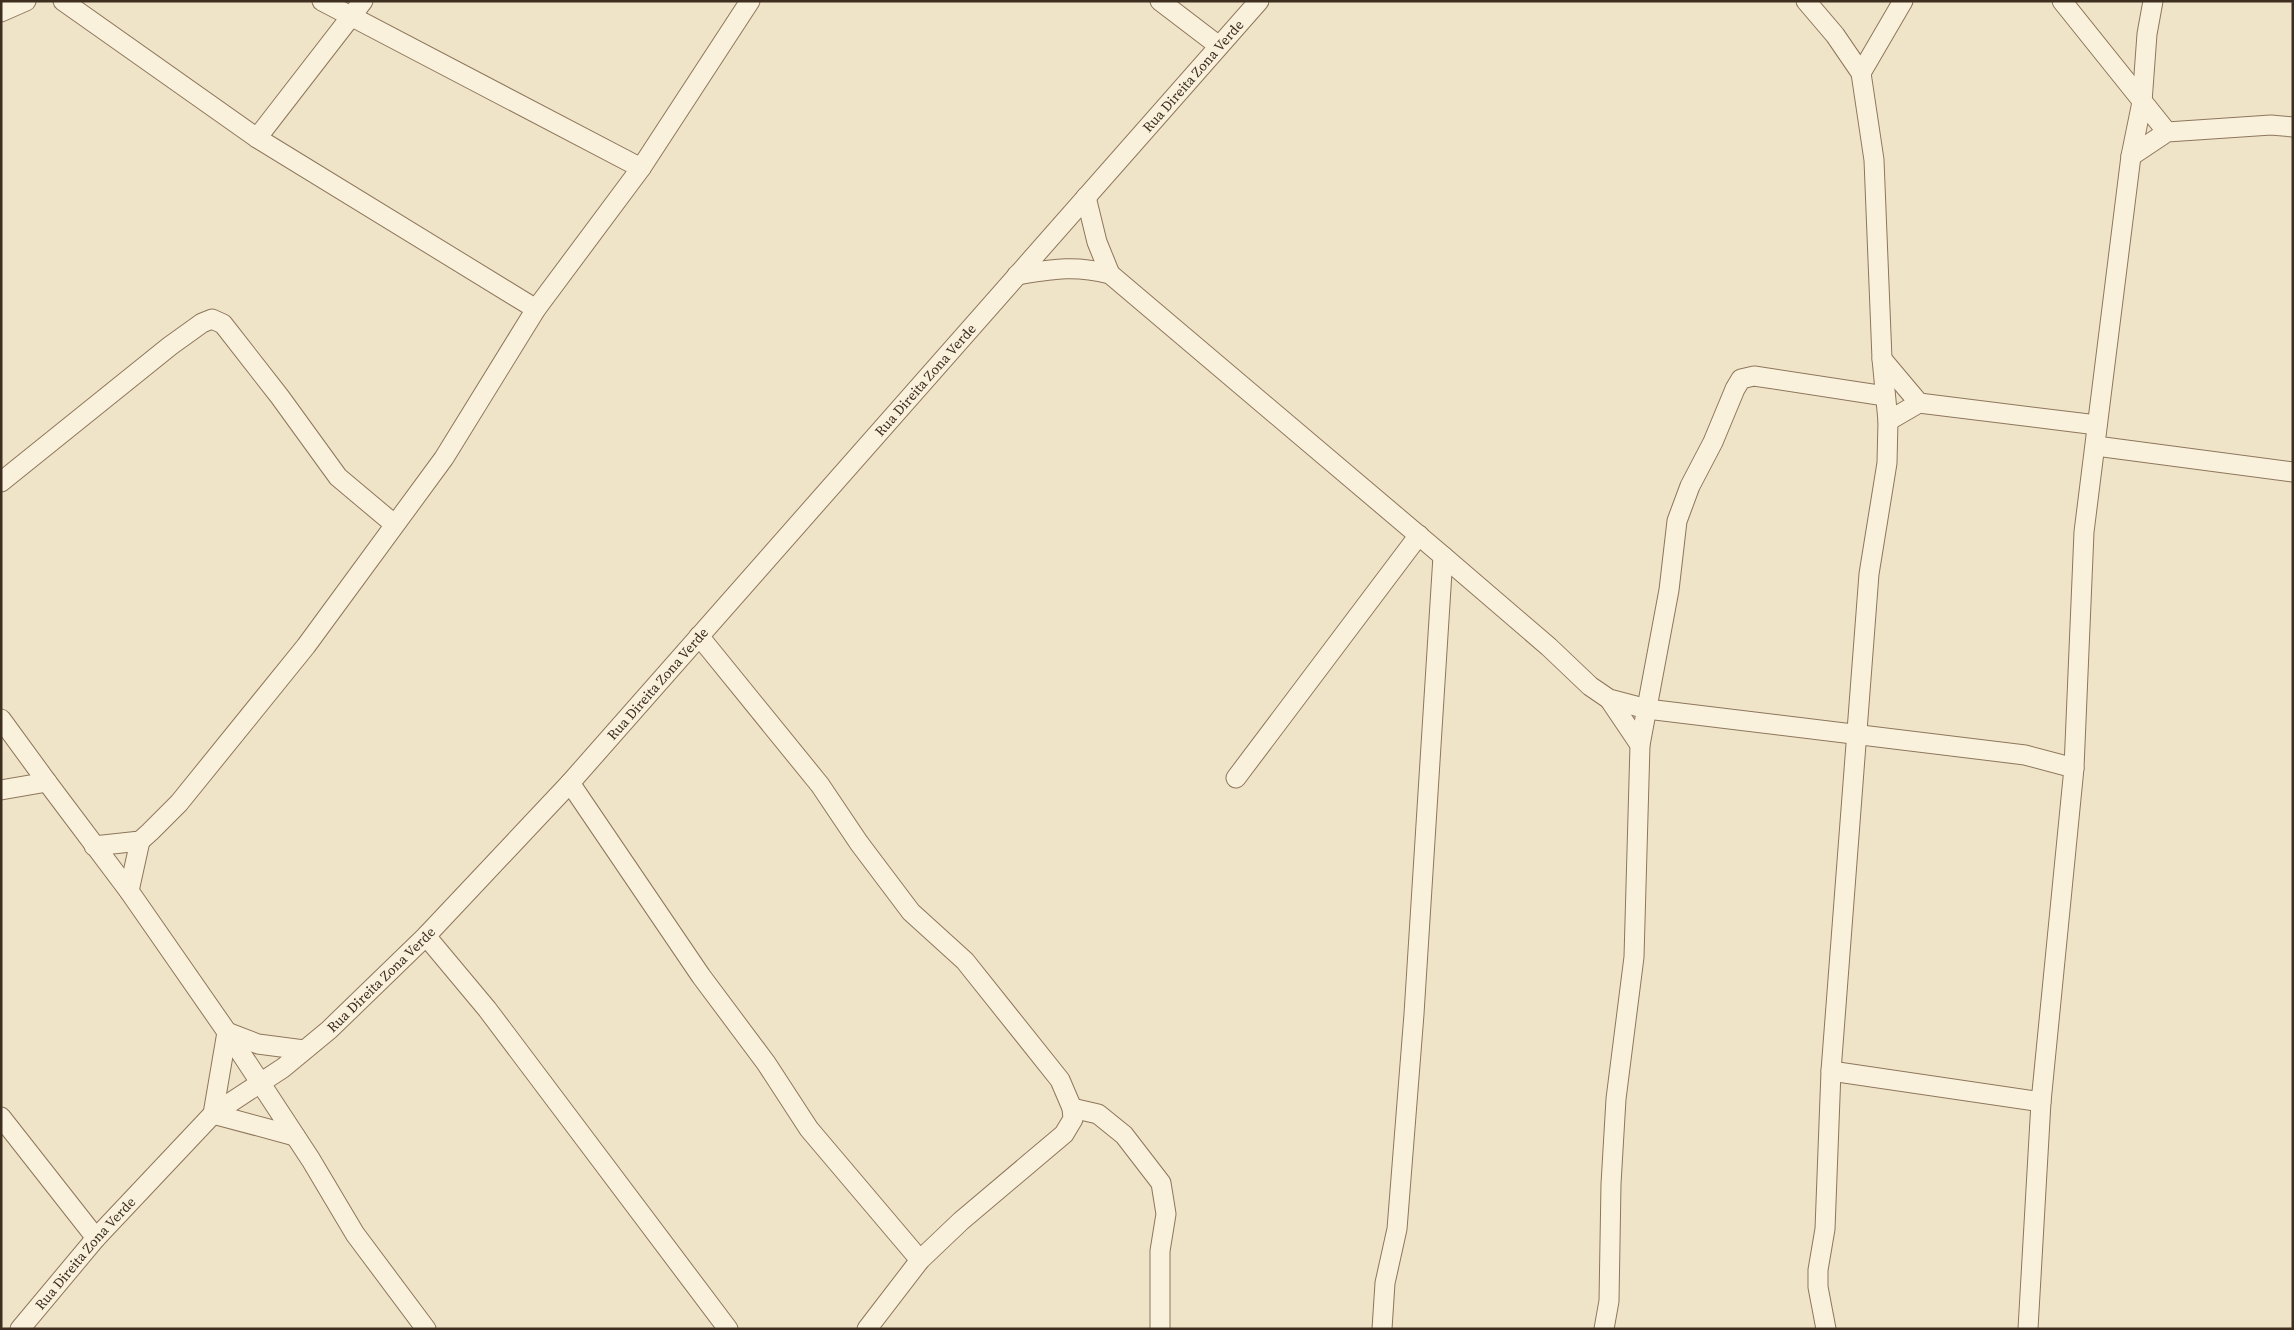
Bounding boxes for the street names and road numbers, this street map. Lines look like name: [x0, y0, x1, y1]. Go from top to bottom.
street label: Rua Direita Zona Verde: [1138, 15, 1248, 137]
street label: Rua Direita Zona Verde: [870, 319, 980, 441]
street label: Rua Direita Zona Verde: [602, 623, 713, 744]
street label: Rua Direita Zona Verde: [322, 922, 440, 1037]
street label: Rua Direita Zona Verde: [30, 1192, 140, 1314]

